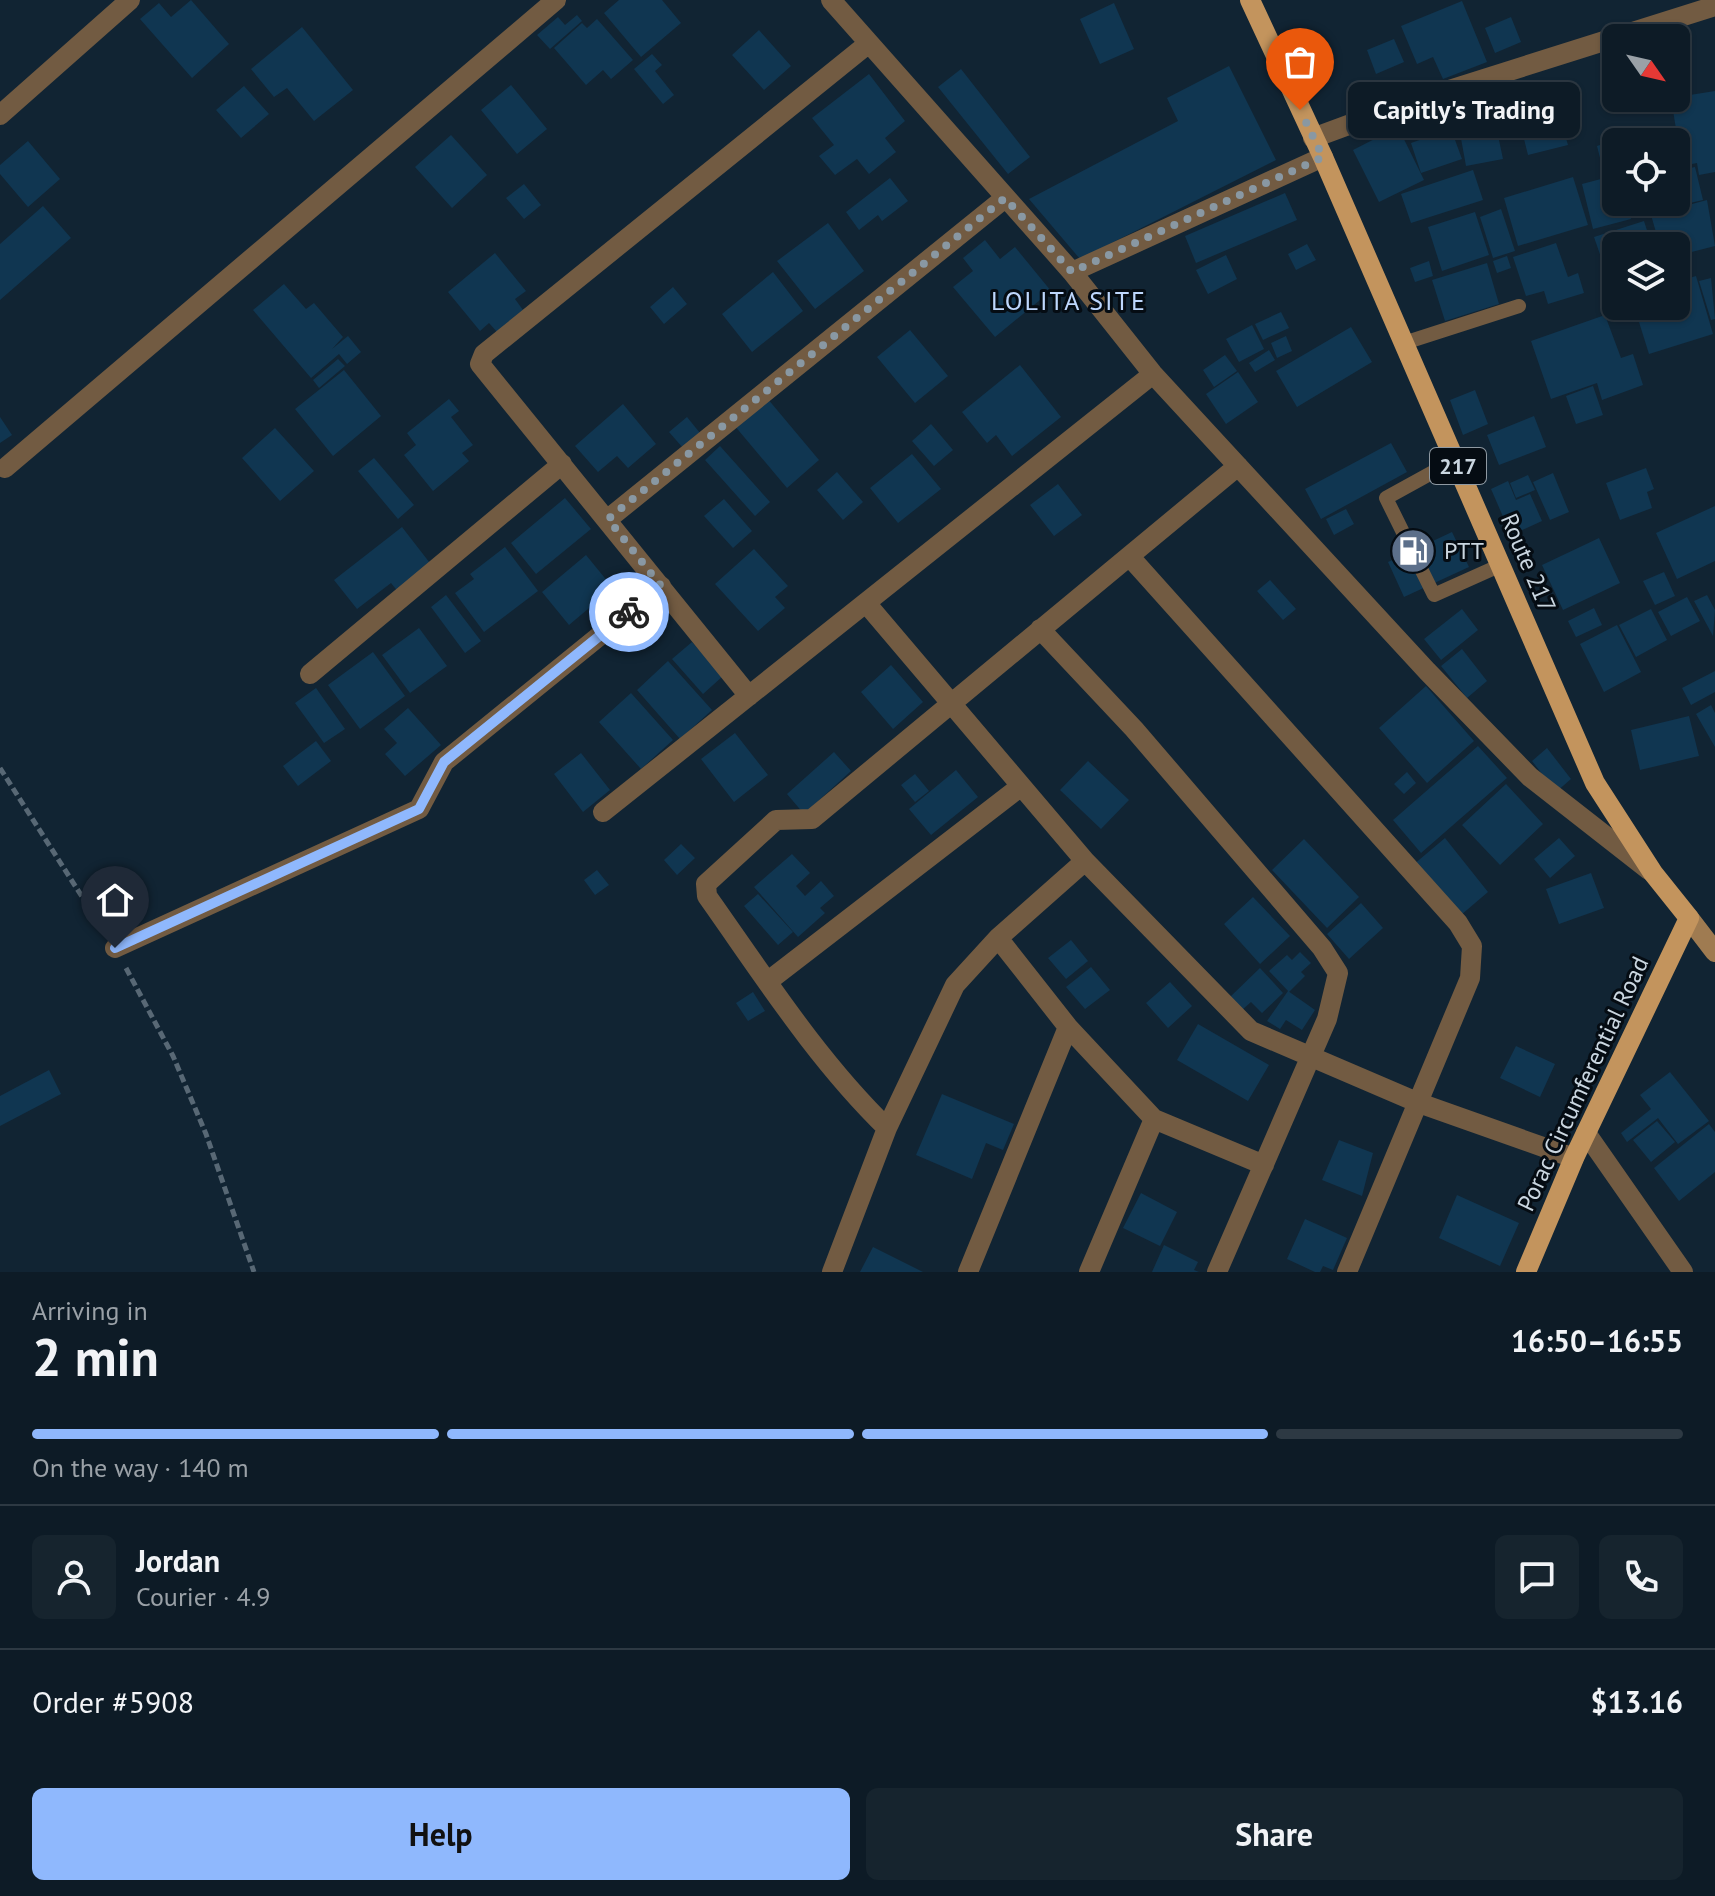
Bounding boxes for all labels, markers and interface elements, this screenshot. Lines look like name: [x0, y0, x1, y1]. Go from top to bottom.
north arrow: [1602, 24, 1690, 112]
map controls: [1602, 24, 1690, 320]
pin: [1266, 28, 1334, 110]
icon: bag: [1278, 40, 1322, 84]
callout: Capitly's Trading: [1348, 82, 1580, 138]
text: Capitly's Trading: [1373, 93, 1555, 126]
button: locate: [1602, 128, 1690, 216]
button: layers: [1602, 232, 1690, 320]
district label: LOLITA SITE: [991, 284, 1147, 317]
road number: 217: [1430, 448, 1486, 484]
street label: Route 217: [1494, 509, 1563, 617]
fuel station icon: PTT: [1389, 527, 1437, 575]
place label: PTT: [1444, 535, 1484, 566]
courier: [589, 572, 669, 652]
icon: bike: [607, 590, 651, 634]
pin: [81, 866, 149, 948]
icon: home: [93, 878, 137, 922]
street label: Porac Circumferential Road: [1510, 952, 1655, 1216]
text: Arriving in: [32, 1294, 148, 1327]
text: 16:50–16:55: [1511, 1321, 1683, 1360]
text: 2 min: [32, 1323, 159, 1390]
text: On the way · 140 m: [32, 1451, 249, 1484]
button: person: [32, 1535, 116, 1619]
button: chat: [1495, 1535, 1579, 1619]
button: phone: [1599, 1535, 1683, 1619]
text: Jordan: [136, 1541, 220, 1580]
text: Courier · 4.9: [136, 1580, 270, 1613]
text: Order #5908: [32, 1682, 194, 1721]
text: $13.16: [1591, 1682, 1683, 1721]
button: Help: [32, 1788, 850, 1880]
button: Share: [866, 1788, 1683, 1880]

